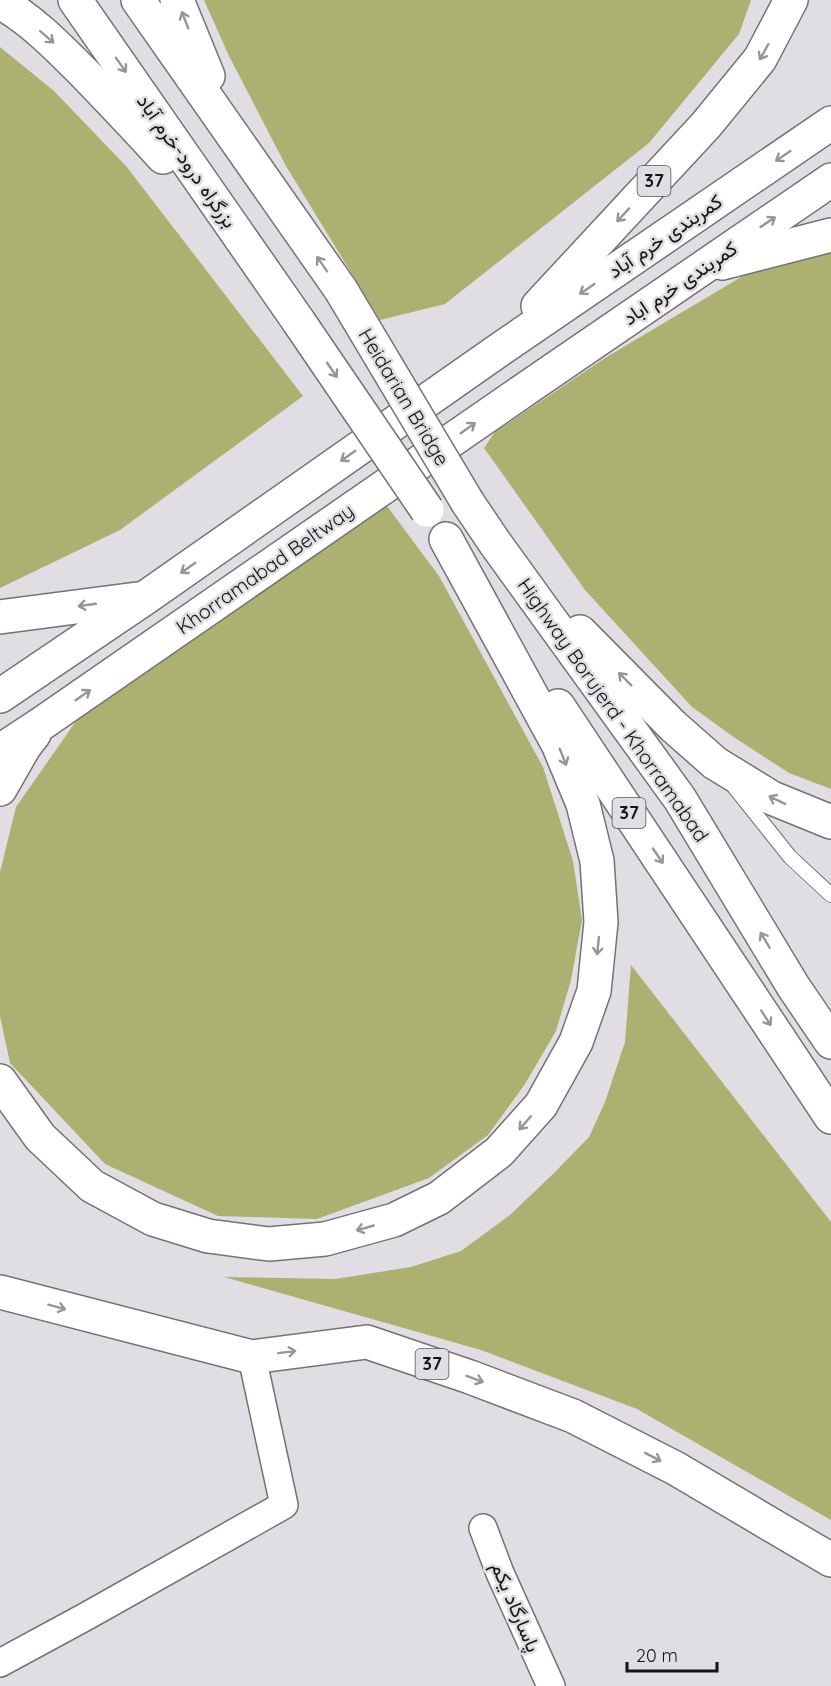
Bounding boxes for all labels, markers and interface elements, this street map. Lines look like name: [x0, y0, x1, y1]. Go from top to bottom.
one-way arrow: [179, 12, 190, 30]
one-way arrow: [39, 30, 54, 44]
one-way arrow: [758, 43, 770, 60]
one-way arrow: [115, 57, 127, 73]
street label: بزرگراه درود-خرم آباد: [131, 89, 243, 233]
one-way arrow: [775, 150, 791, 162]
road number: 37: [638, 166, 670, 196]
street label: کمربندی خرم آباد: [603, 188, 727, 284]
one-way arrow: [616, 207, 630, 222]
one-way arrow: [760, 216, 777, 229]
street label: کمربندی خرم اباد: [618, 235, 742, 331]
one-way arrow: [316, 256, 328, 272]
one-way arrow: [579, 283, 596, 295]
street label: Heidarian Bridge: [354, 324, 455, 470]
one-way arrow: [326, 362, 338, 378]
one-way arrow: [459, 422, 476, 434]
one-way arrow: [340, 450, 356, 462]
street label: Khorramabad Beltway: [171, 498, 358, 639]
one-way arrow: [180, 562, 197, 574]
street label: Highway Borujerd - Khorramabad: [512, 573, 714, 847]
one-way arrow: [78, 600, 98, 611]
one-way arrow: [618, 672, 633, 687]
one-way arrow: [75, 689, 91, 701]
one-way arrow: [559, 747, 570, 766]
one-way arrow: [769, 793, 787, 805]
road number: 37: [612, 798, 646, 828]
one-way arrow: [652, 847, 664, 864]
one-way arrow: [759, 932, 771, 949]
one-way arrow: [592, 936, 603, 956]
one-way arrow: [760, 1009, 772, 1026]
one-way arrow: [518, 1115, 532, 1130]
one-way arrow: [356, 1223, 375, 1234]
one-way arrow: [47, 1301, 66, 1313]
one-way arrow: [277, 1346, 296, 1357]
road number: 37: [416, 1349, 448, 1379]
one-way arrow: [465, 1375, 484, 1386]
one-way arrow: [644, 1452, 662, 1463]
street label: پاسارگاد یکم: [484, 1558, 547, 1657]
scale bar: [627, 1635, 717, 1673]
text: 20 m: [636, 1644, 678, 1667]

